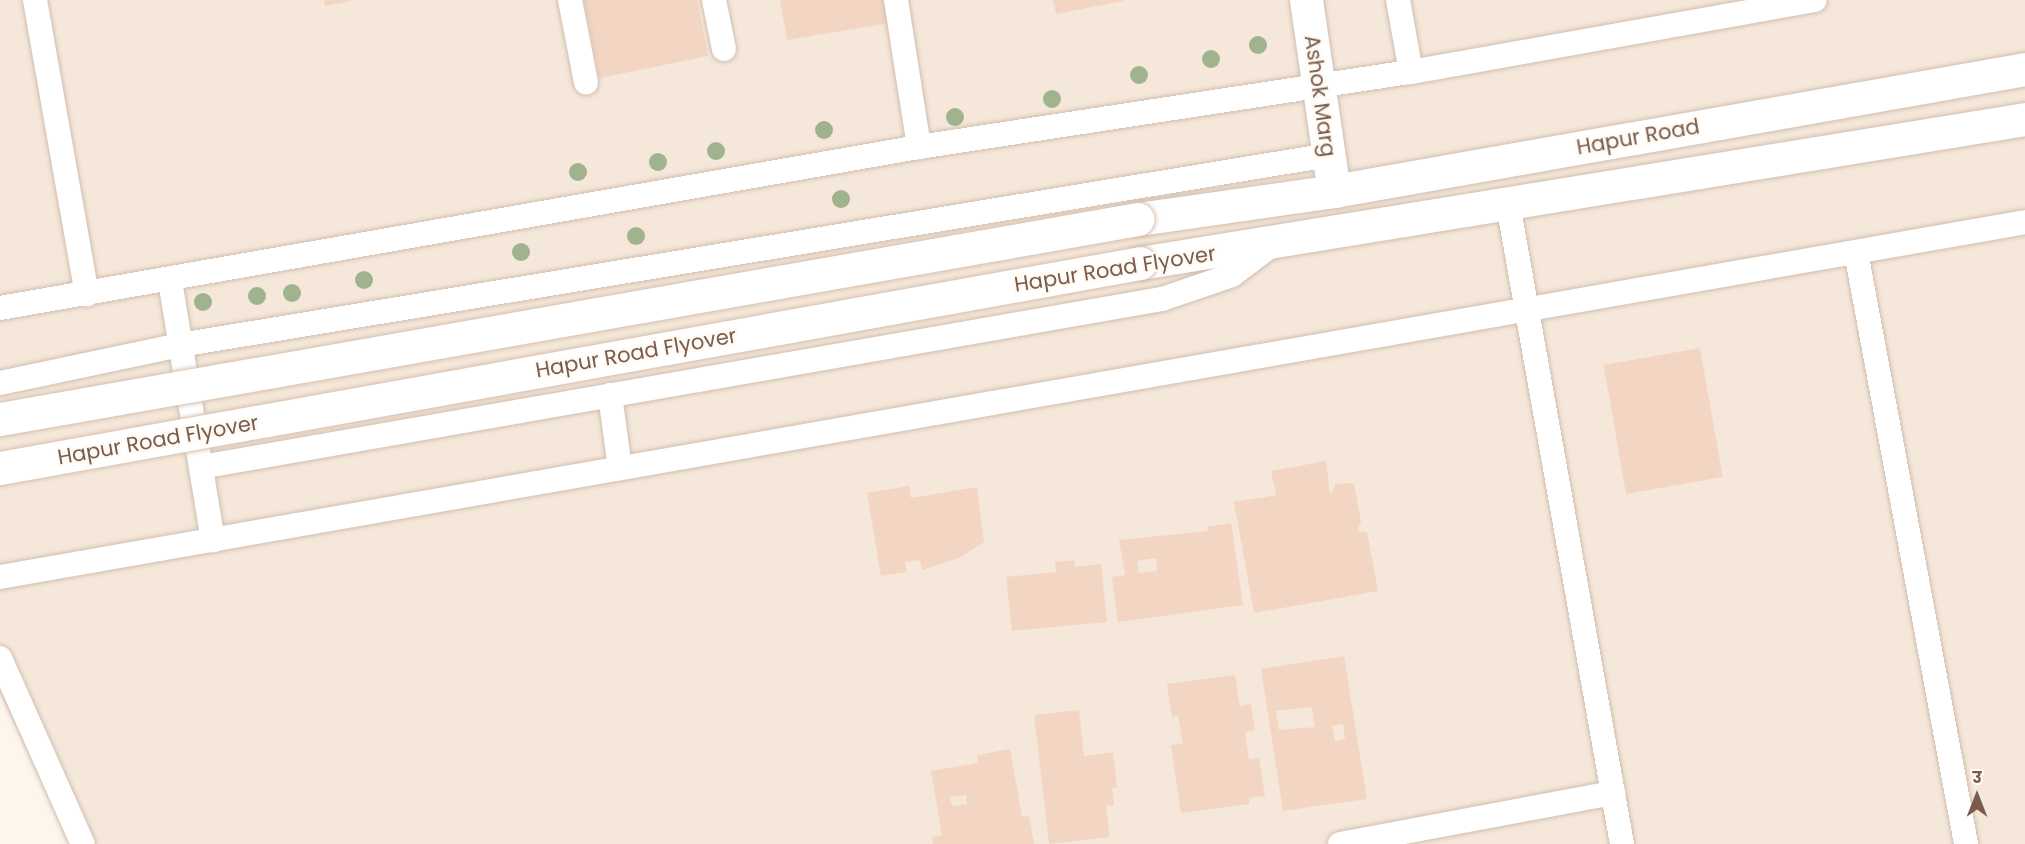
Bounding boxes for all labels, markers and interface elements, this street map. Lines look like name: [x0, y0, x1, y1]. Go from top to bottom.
street label: Ashok Marg: [1299, 33, 1341, 159]
street label: Hapur Road: [1575, 114, 1701, 160]
street label: Hapur Road Flyover: [1012, 241, 1218, 297]
street label: Hapur Road Flyover: [534, 323, 738, 383]
street label: Hapur Road Flyover: [56, 410, 260, 470]
north arrow: [1947, 766, 2007, 826]
text: उ: [1972, 766, 1982, 789]

